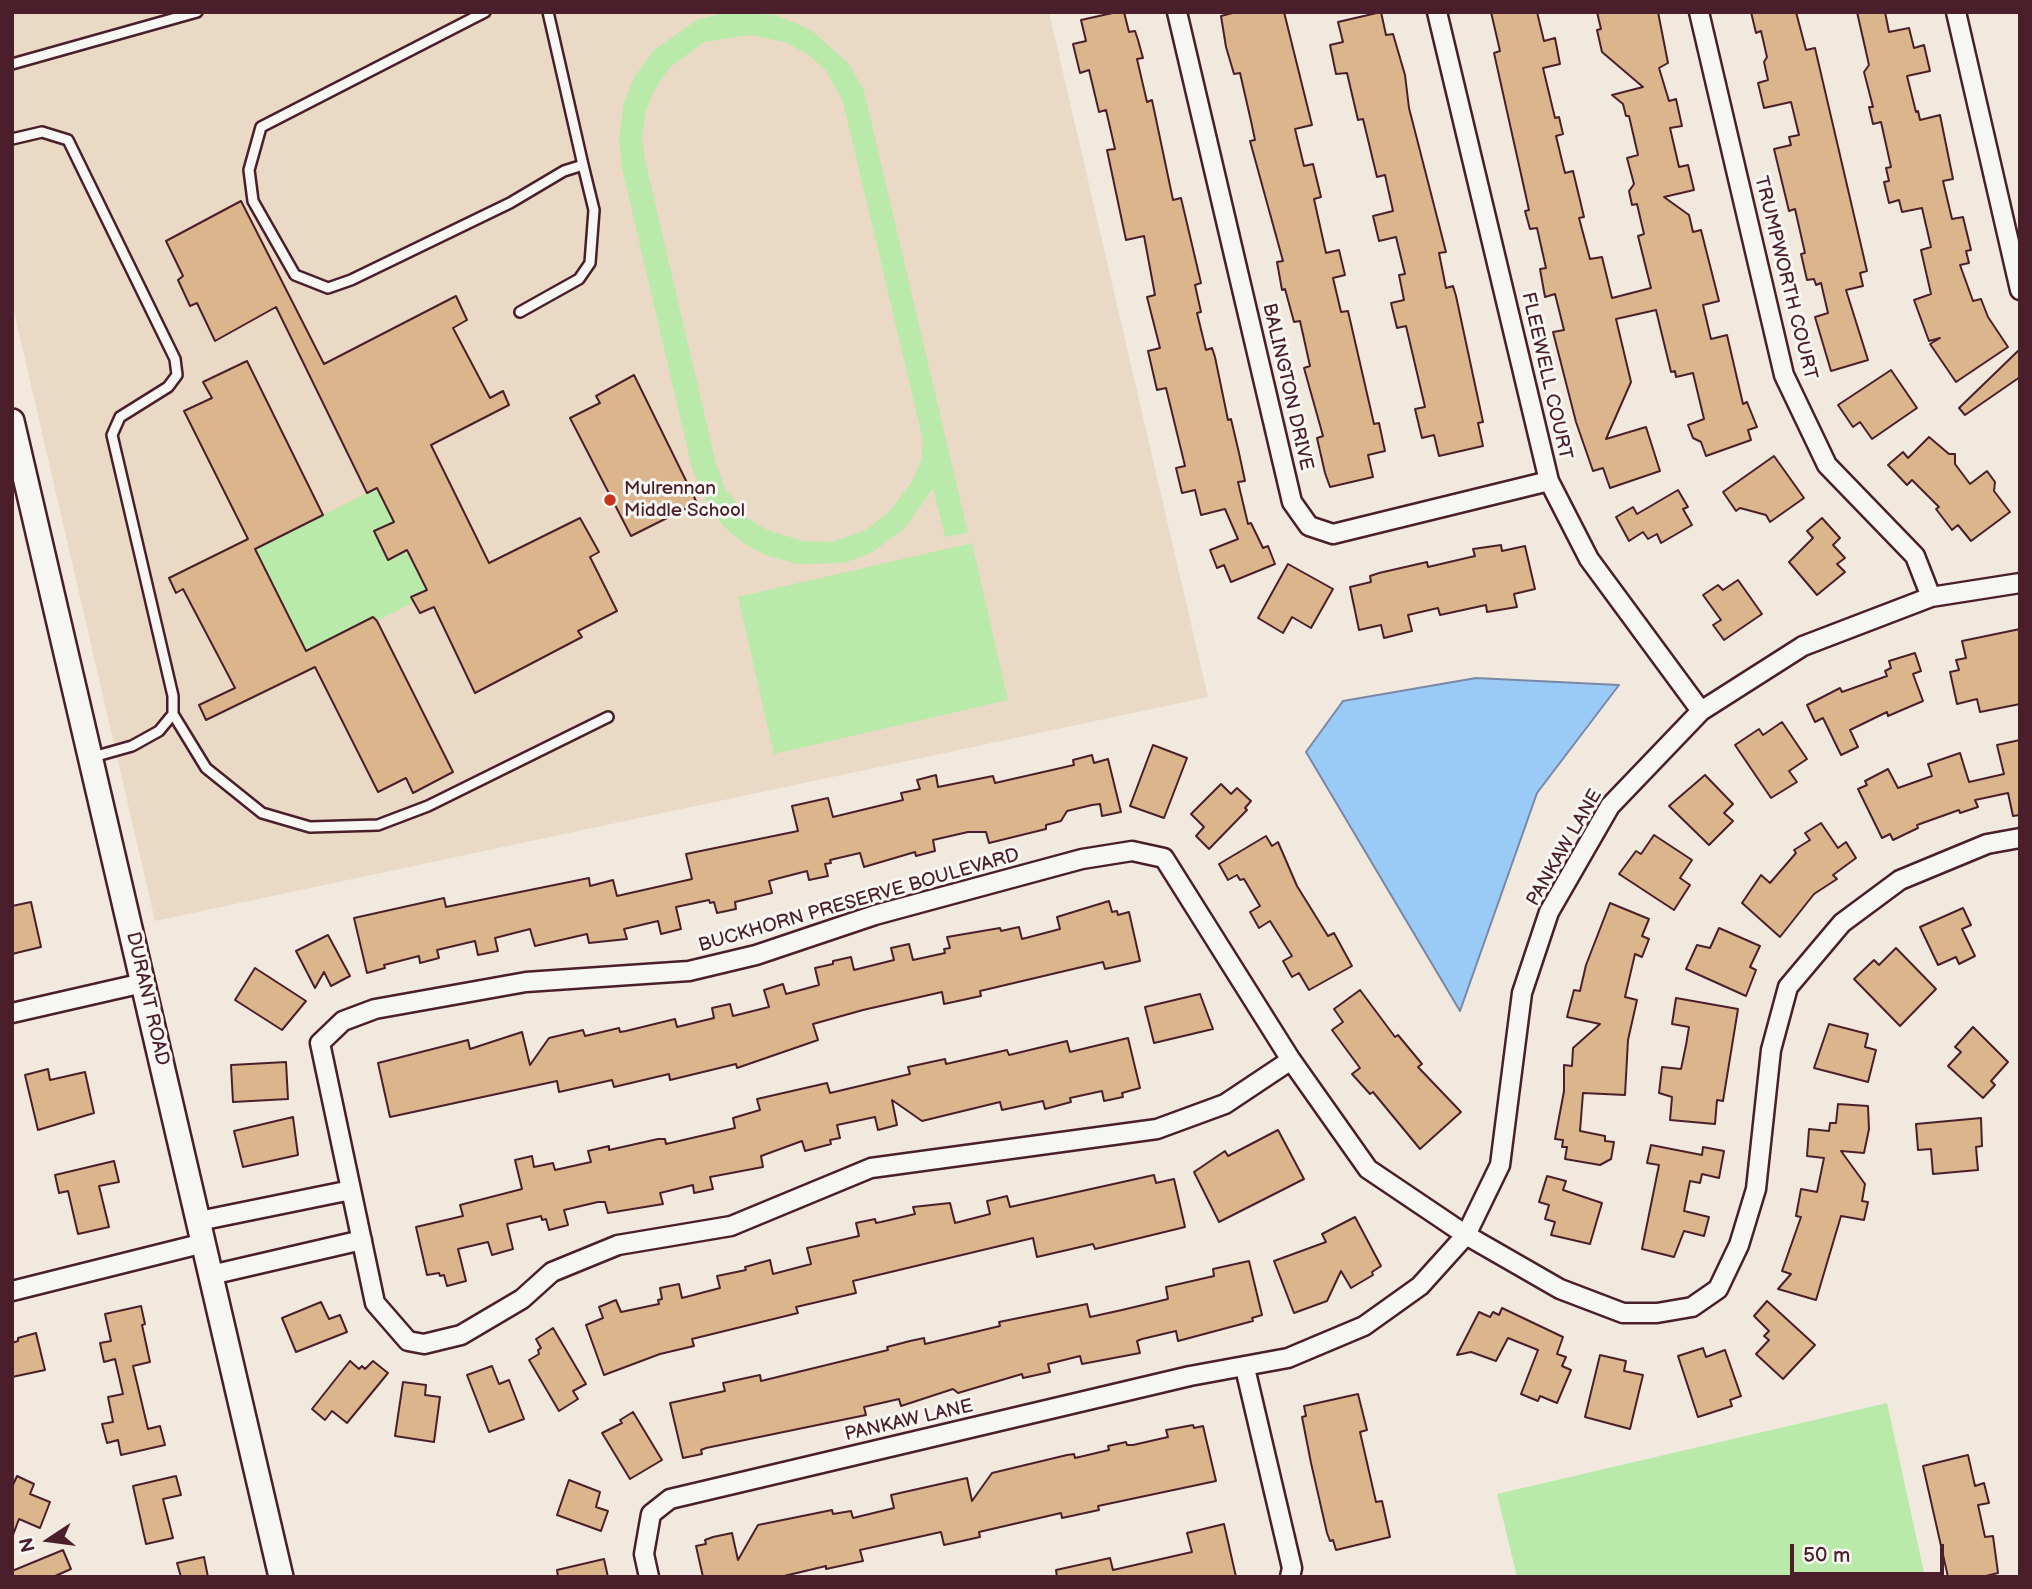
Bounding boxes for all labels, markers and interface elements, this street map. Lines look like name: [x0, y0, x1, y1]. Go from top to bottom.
street label: TRUMPWORTH COURT: [1749, 174, 1821, 382]
street label: FLEEWELL COURT: [1516, 290, 1576, 462]
street label: BALINGTON DRIVE: [1257, 301, 1317, 473]
place label: Mulrennan Middle School: [624, 478, 745, 522]
marker: Mulrennan Middle School: [602, 492, 618, 508]
street label: PANKAW LANE: [1522, 786, 1608, 910]
street label: BUCKHORN PRESERVE BOULEVARD: [696, 844, 1022, 958]
street label: DURANT ROAD: [121, 930, 173, 1068]
street label: PANKAW LANE: [843, 1395, 975, 1447]
north arrow: [14, 1505, 84, 1575]
scale bar: [1794, 1530, 1948, 1574]
text: N: [15, 1535, 41, 1554]
text: 50 m: [1803, 1543, 1850, 1568]

